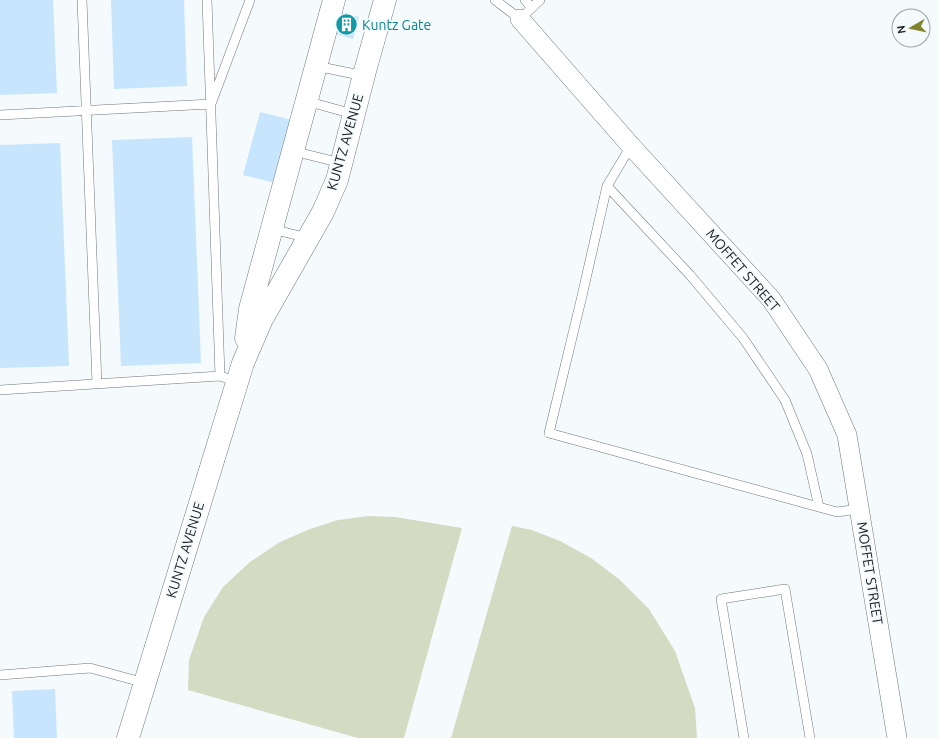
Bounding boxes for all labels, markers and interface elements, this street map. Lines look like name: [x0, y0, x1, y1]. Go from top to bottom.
north arrow: [891, 8, 931, 48]
building icon: Kuntz Gate: [333, 12, 359, 38]
place label: Kuntz Gate: [362, 17, 431, 33]
text: N: [895, 25, 908, 35]
street label: KUNTZ AVENUE: [324, 92, 366, 192]
street label: MOFFET STREET: [703, 226, 783, 315]
street label: KUNTZ AVENUE: [163, 500, 207, 600]
street label: MOFFET STREET: [854, 520, 886, 626]

